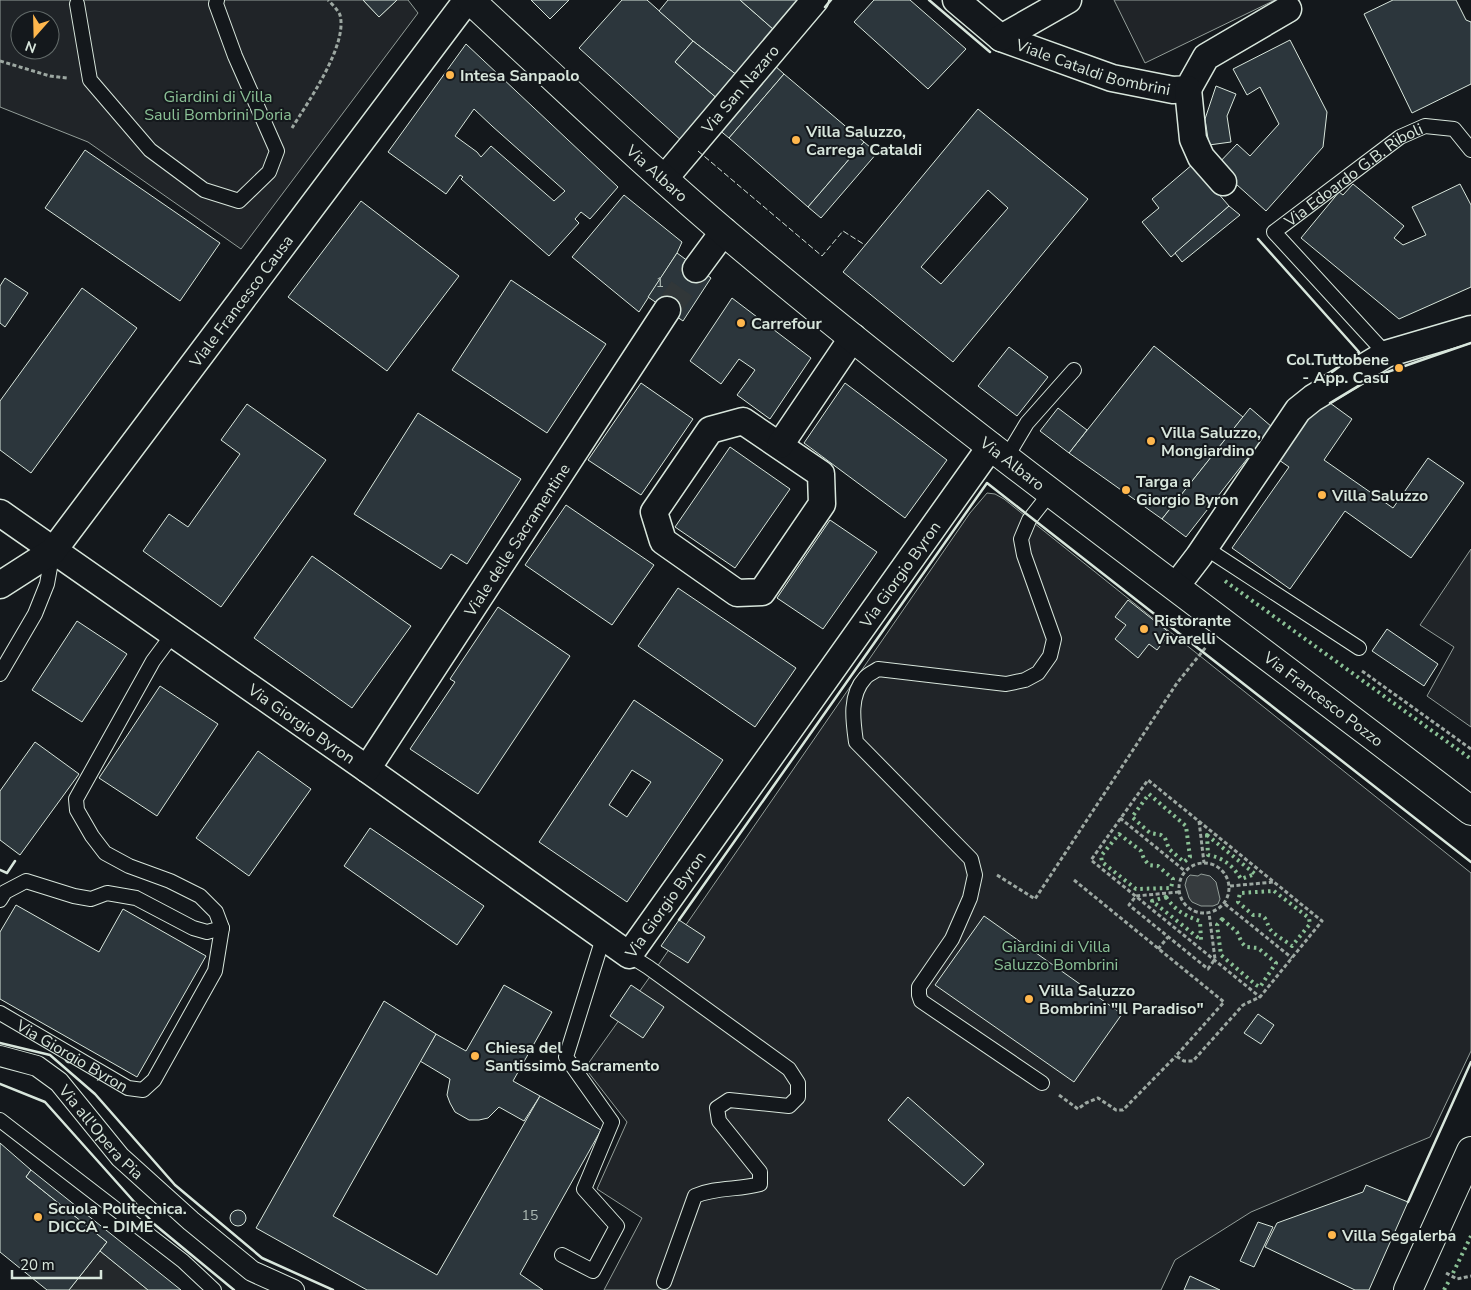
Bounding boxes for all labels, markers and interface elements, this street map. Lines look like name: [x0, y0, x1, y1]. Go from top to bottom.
north arrow: [10, 10, 60, 60]
street label: Viale Cataldi Bombrini: [1012, 34, 1172, 101]
text: N: [23, 36, 39, 57]
street label: Via San Nazaro: [696, 40, 785, 139]
place label: Intesa Sanpaolo: [460, 65, 580, 87]
marker: Intesa Sanpaolo: [444, 69, 456, 81]
park label: Giardini di Villa Sauli Bombrini Doria: [144, 86, 292, 126]
street label: Via Edoardo G.B. Riboli: [1279, 118, 1427, 233]
place label: Villa Saluzzo, Carrega Cataldi: [805, 121, 922, 161]
marker: Villa Saluzzo, Carrega Cataldi: [790, 134, 802, 146]
street label: Via Albaro: [620, 140, 692, 208]
street label: Viale Francesco Causa: [184, 231, 299, 373]
house number: 1: [656, 273, 664, 292]
place label: Carrefour: [751, 313, 822, 335]
marker: Carrefour: [735, 317, 747, 329]
place label: Col.Tuttobene - App. Casu: [1286, 349, 1389, 389]
marker: Col.Tuttobene - App. Casu: [1393, 362, 1405, 374]
place label: Villa Saluzzo, Mongiardino: [1160, 422, 1261, 462]
street label: Via Albaro: [974, 432, 1049, 496]
marker: Villa Saluzzo, Mongiardino: [1145, 435, 1157, 447]
street label: Viale delle Sacramentine: [459, 459, 576, 622]
place label: Targa a Giorgio Byron: [1136, 471, 1239, 511]
marker: Targa a Giorgio Byron: [1120, 484, 1132, 496]
place label: Villa Saluzzo: [1331, 485, 1428, 507]
marker: Villa Saluzzo: [1316, 489, 1328, 501]
street label: Via Giorgio Byron: [855, 517, 946, 633]
place label: Ristorante Vivarelli: [1153, 610, 1231, 650]
marker: Ristorante Vivarelli: [1138, 623, 1150, 635]
street label: Via Francesco Pozzo: [1258, 646, 1388, 752]
street label: Via Giorgio Byron: [242, 679, 359, 769]
street label: Via Giorgio Byron: [620, 847, 711, 963]
park label: Giardini di Villa Saluzzo Bombrini: [994, 936, 1118, 976]
place label: Villa Saluzzo Bombrini "Il Paradiso": [1038, 980, 1204, 1020]
marker: Villa Saluzzo Bombrini "Il Paradiso": [1023, 993, 1035, 1005]
street label: Via Giorgio Byron: [11, 1014, 132, 1098]
place label: Chiesa del Santissimo Sacramento: [485, 1037, 659, 1077]
marker: Chiesa del Santissimo Sacramento: [469, 1050, 481, 1062]
street label: Via all'Opera Pia: [53, 1080, 148, 1185]
place label: Scuola Politecnica. DICCA - DIME: [48, 1198, 187, 1238]
house number: 15: [522, 1206, 538, 1225]
marker: Scuola Politecnica. DICCA - DIME: [32, 1211, 44, 1223]
place label: Villa Segalerba: [1341, 1225, 1456, 1247]
marker: Villa Segalerba: [1326, 1229, 1338, 1241]
scale bar: [12, 1248, 101, 1280]
text: 20 m: [20, 1255, 55, 1275]

